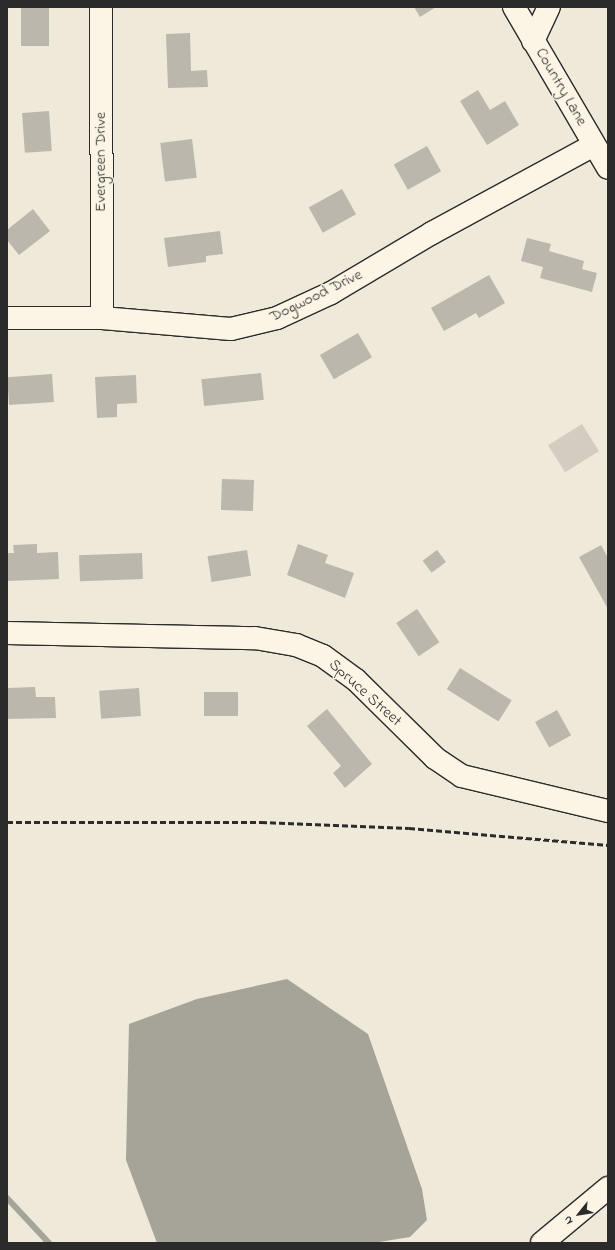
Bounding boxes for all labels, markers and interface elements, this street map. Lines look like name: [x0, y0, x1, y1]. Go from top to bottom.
street label: Country Lane: [531, 45, 591, 129]
street label: Evergreen Drive: [91, 112, 111, 212]
street label: Dogwood Drive: [267, 265, 365, 327]
street label: Spruce Street: [325, 655, 405, 731]
north arrow: [559, 1194, 599, 1234]
text: N: [560, 1213, 577, 1227]

